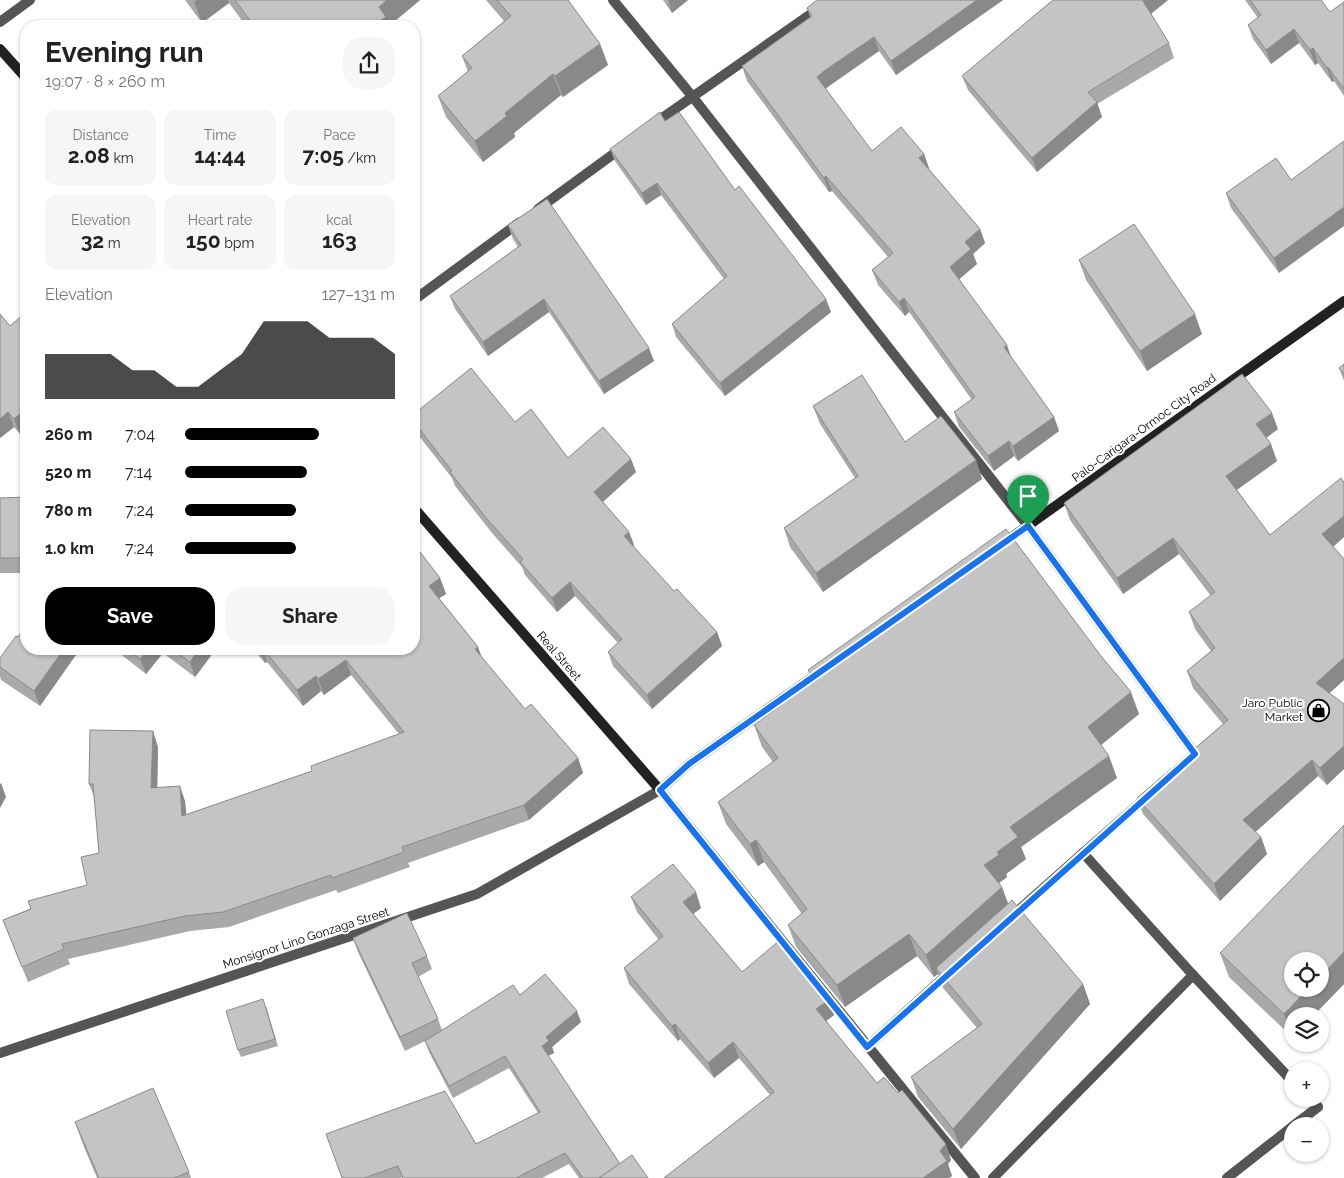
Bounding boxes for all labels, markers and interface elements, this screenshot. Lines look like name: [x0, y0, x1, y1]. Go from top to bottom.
text: Evening run: [45, 36, 204, 69]
button: share: [343, 37, 395, 89]
text: 19:07 · 8 × 260 m: [45, 72, 165, 91]
text: Distance: [73, 127, 129, 143]
text: Time: [204, 127, 236, 143]
text: Pace: [323, 127, 355, 143]
text: 2.08: [68, 143, 110, 168]
text: 14:44: [194, 143, 246, 168]
text: 7:05: [302, 143, 344, 168]
text: km: [110, 150, 134, 166]
text: /km: [344, 150, 376, 166]
text: Elevation: [71, 212, 130, 228]
text: Heart rate: [188, 212, 252, 228]
text: kcal: [326, 212, 352, 228]
text: 32: [81, 228, 104, 253]
text: 150: [186, 228, 221, 253]
text: 163: [322, 228, 357, 253]
text: m: [104, 235, 121, 251]
text: bpm: [221, 235, 254, 251]
text: Elevation: [45, 285, 113, 304]
text: 127–131 m: [322, 285, 395, 304]
street label: Palo-Carigara-Ormoc City Road: [1069, 371, 1219, 485]
text: 260 m: [45, 425, 92, 444]
text: 7:04: [125, 425, 155, 444]
text: 520 m: [45, 463, 91, 482]
text: 7:14: [125, 463, 152, 482]
pin: [1007, 475, 1049, 526]
icon: arrive: [1014, 482, 1042, 510]
text: 780 m: [45, 501, 92, 520]
text: 7:24: [125, 501, 154, 520]
text: 1.0 km: [45, 539, 94, 558]
text: 7:24: [125, 539, 154, 558]
button: Save: [45, 587, 215, 645]
button: Share: [225, 587, 395, 645]
street label: Real Street: [534, 629, 584, 683]
place label: Jaro Public Market: [1242, 696, 1303, 724]
shop icon: Jaro Public Market: [1307, 698, 1331, 722]
street label: Monsignor Lino Gonzaga Street: [221, 904, 391, 972]
map controls: [1284, 952, 1329, 1162]
button: locate: [1284, 952, 1329, 997]
button: layers: [1284, 1007, 1329, 1052]
button: +: [1284, 1062, 1329, 1107]
button: −: [1284, 1117, 1329, 1162]

